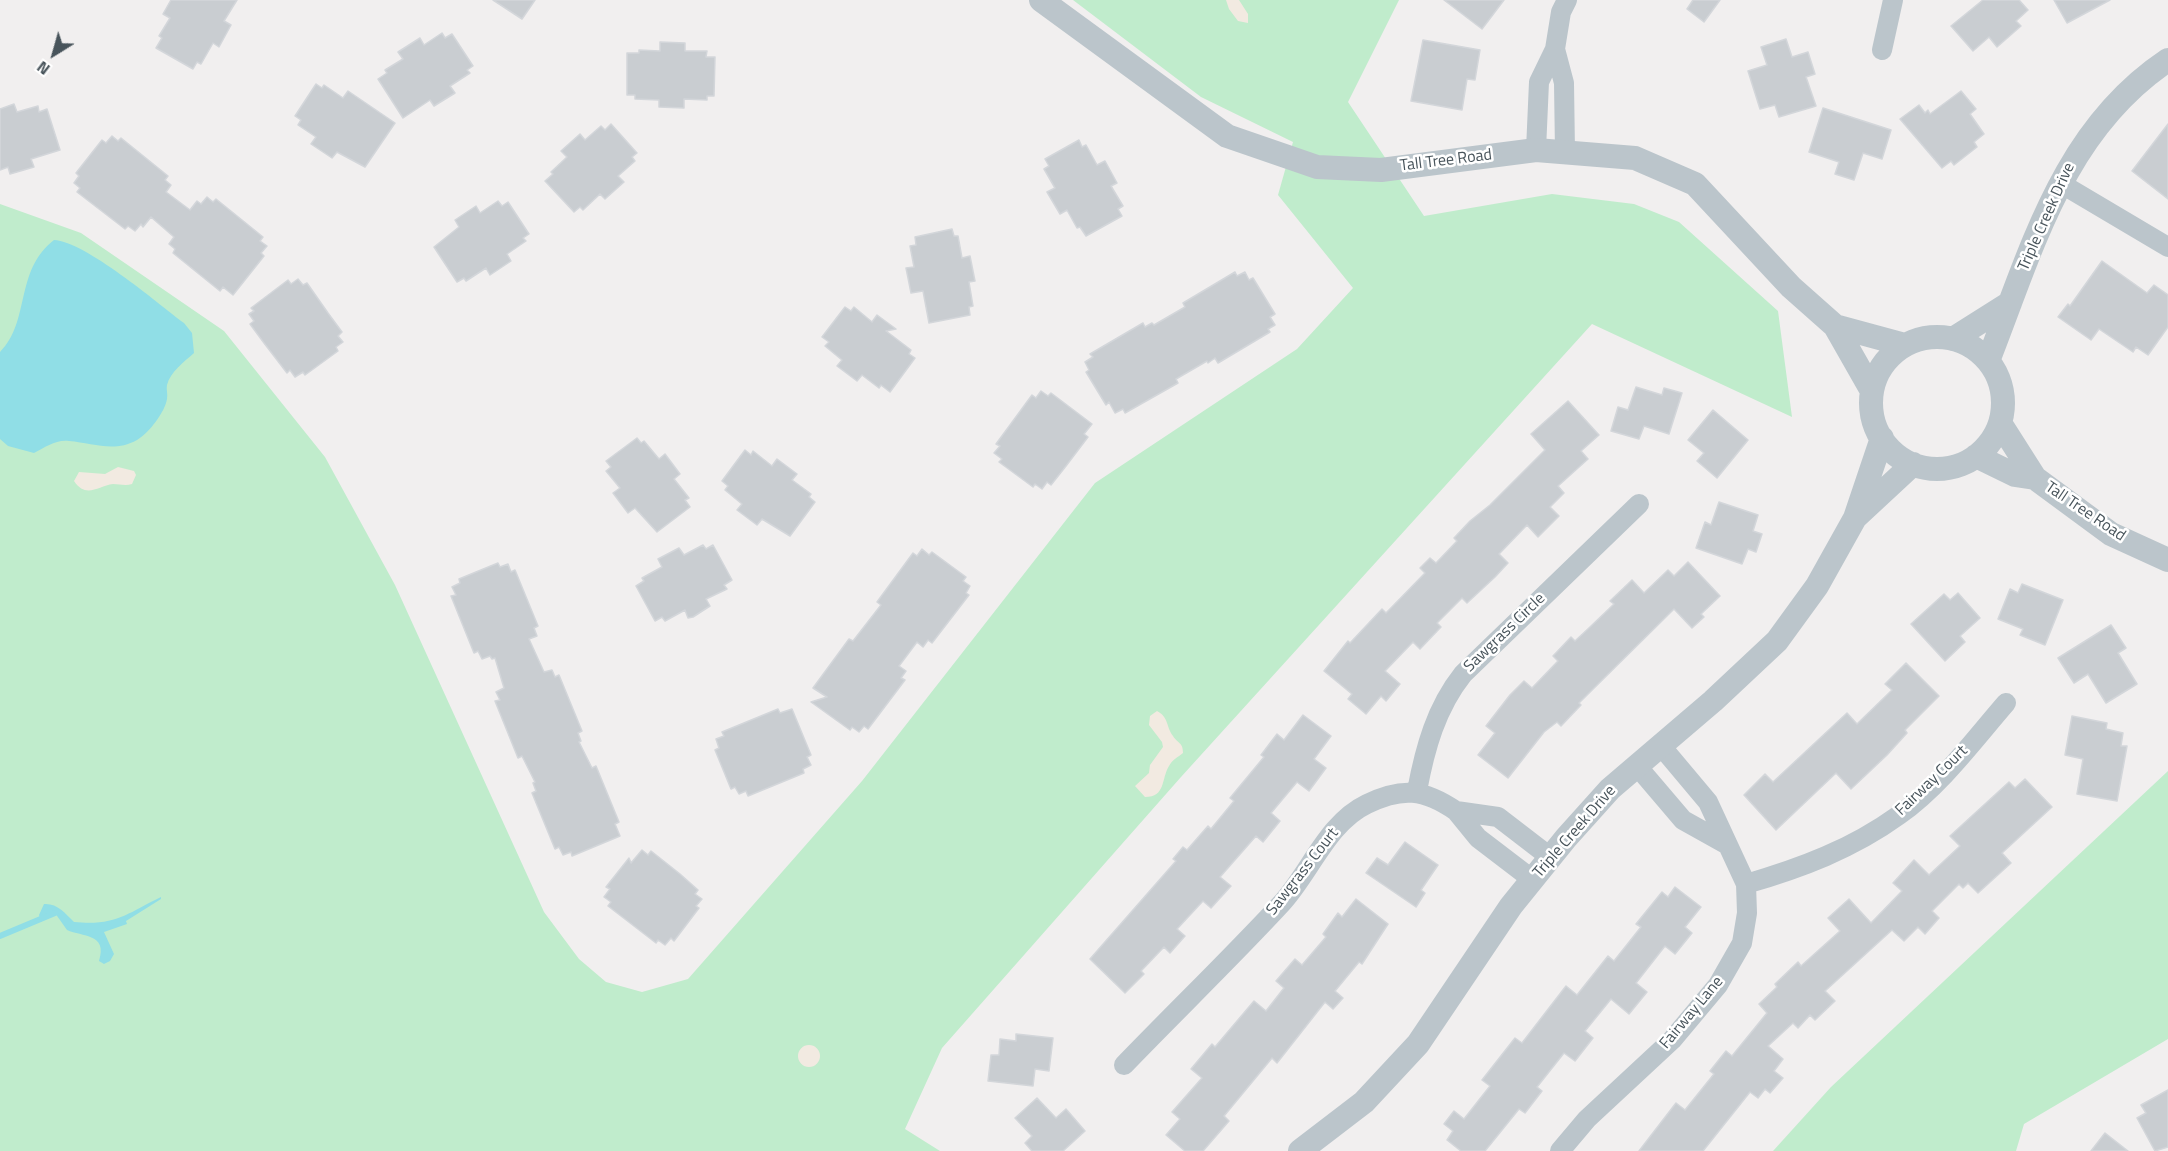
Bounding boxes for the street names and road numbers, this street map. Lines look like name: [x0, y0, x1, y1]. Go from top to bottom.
street label: Tall Tree Road: [1399, 146, 1493, 176]
street label: Triple Creek Drive: [2015, 160, 2079, 274]
street label: Tall Tree Road: [2041, 478, 2129, 546]
street label: Sawgrass Circle: [1460, 590, 1550, 676]
street label: Fairway Court: [1892, 742, 1972, 820]
street label: Triple Creek Drive: [1530, 782, 1620, 882]
street label: Sawgrass Court: [1263, 824, 1343, 920]
street label: Fairway Lane: [1656, 973, 1728, 1053]

